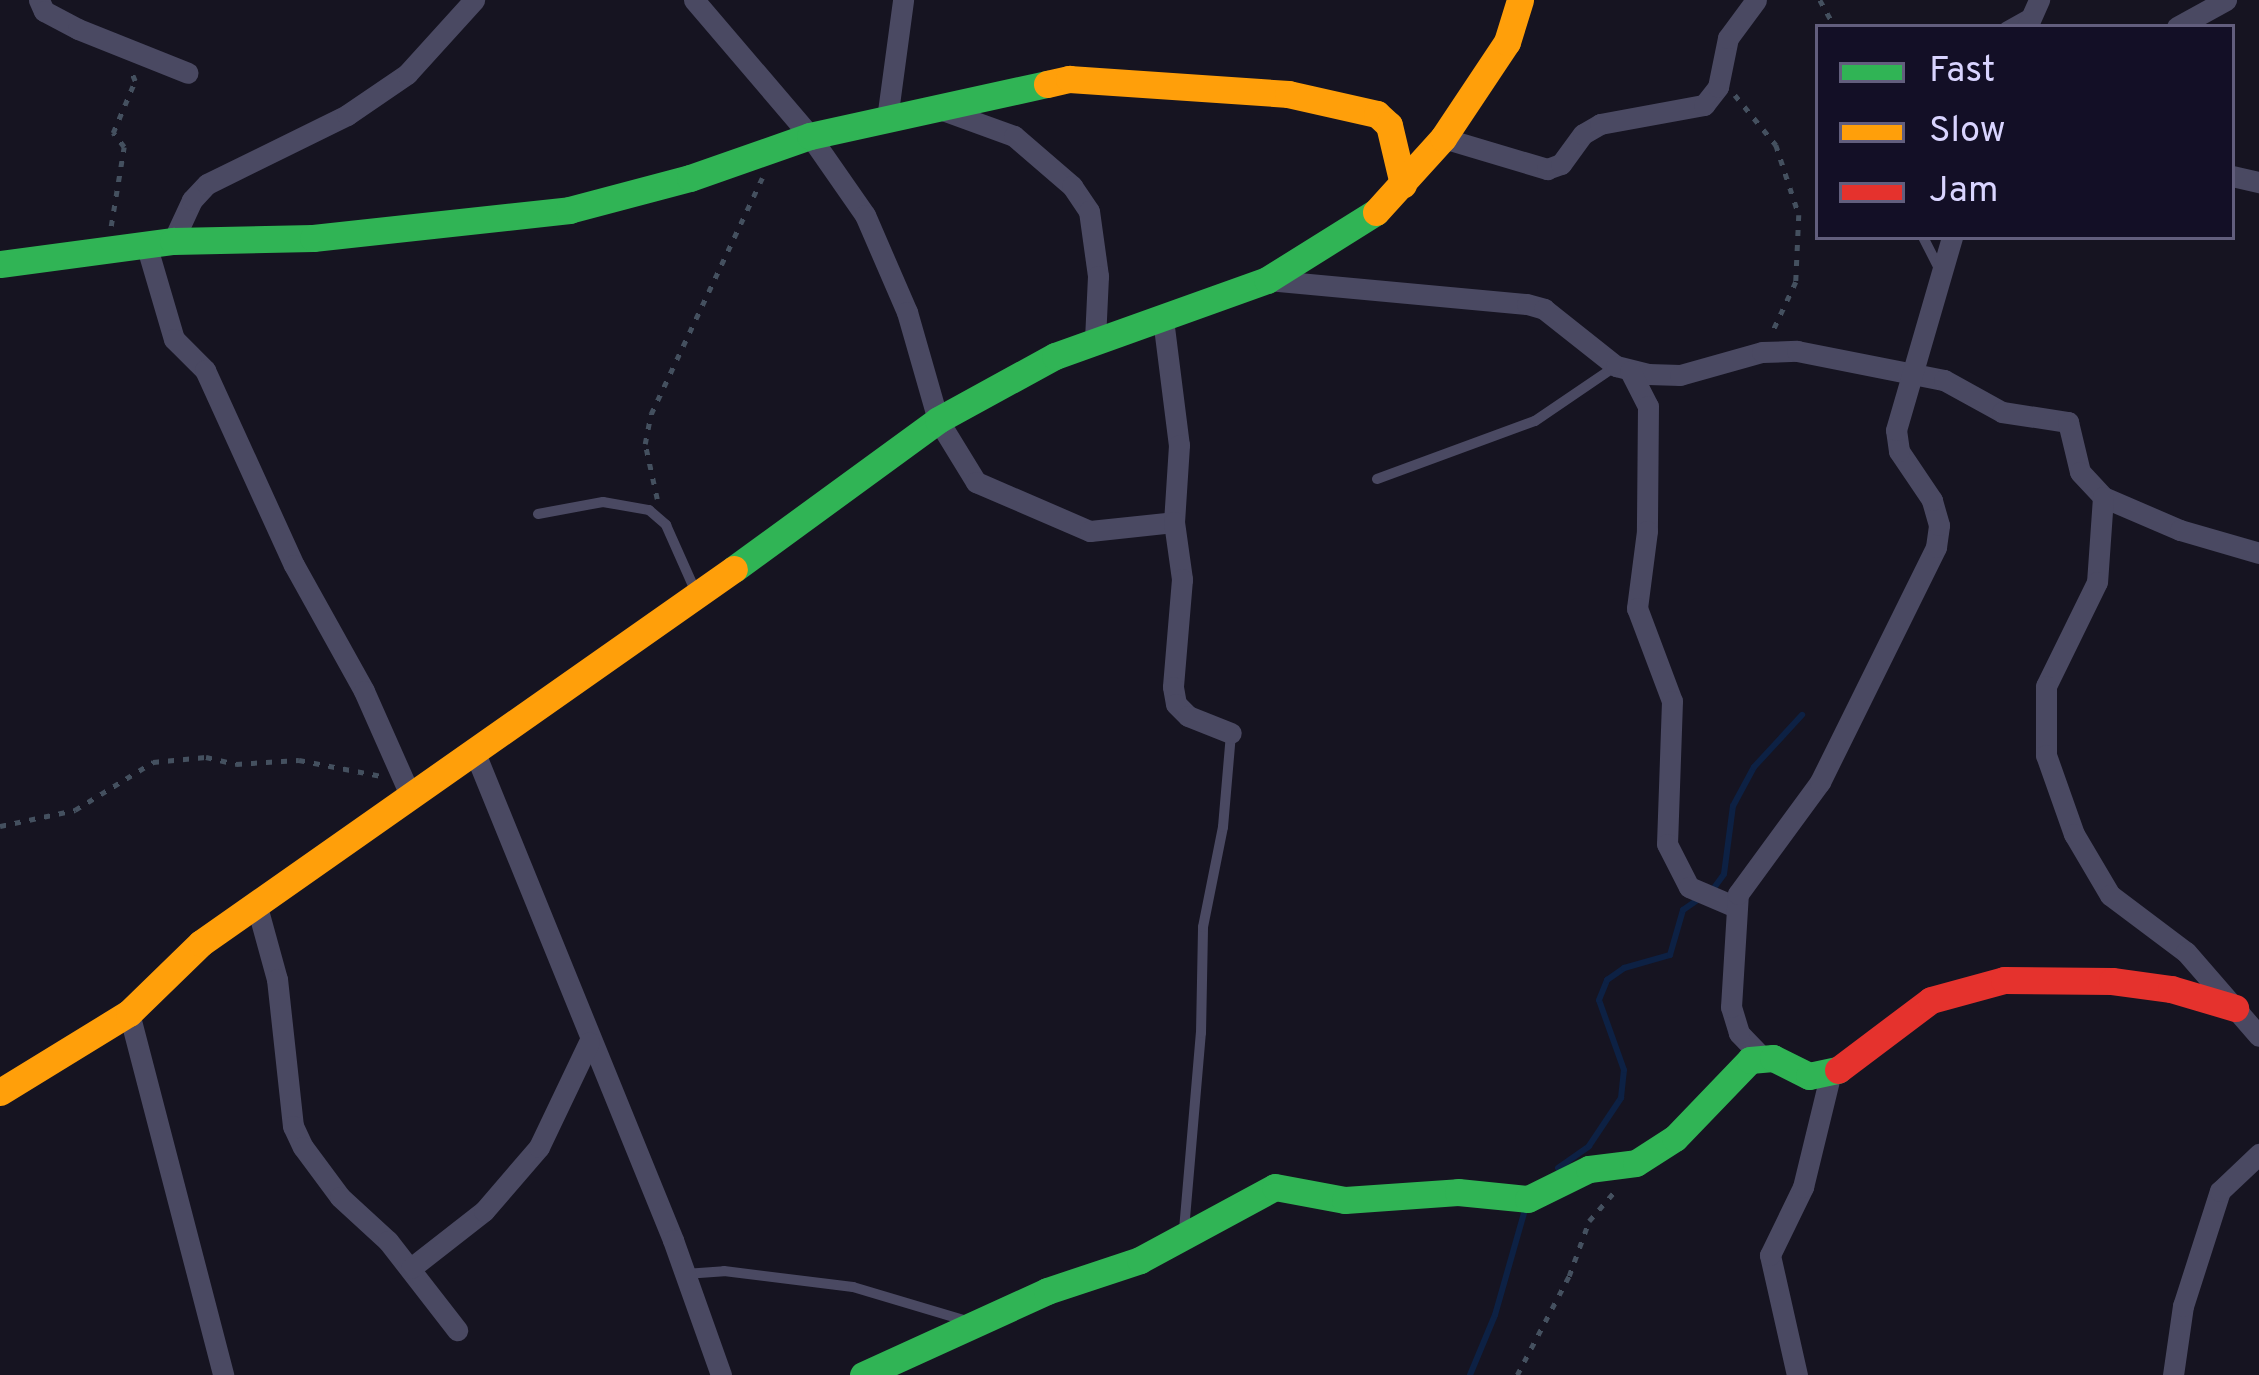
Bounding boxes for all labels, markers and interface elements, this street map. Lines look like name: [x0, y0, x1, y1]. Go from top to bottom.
legend: [1815, 24, 2235, 240]
text: Fast: [1929, 49, 1995, 95]
text: Slow: [1929, 109, 2005, 155]
text: Jam: [1929, 169, 1999, 215]

